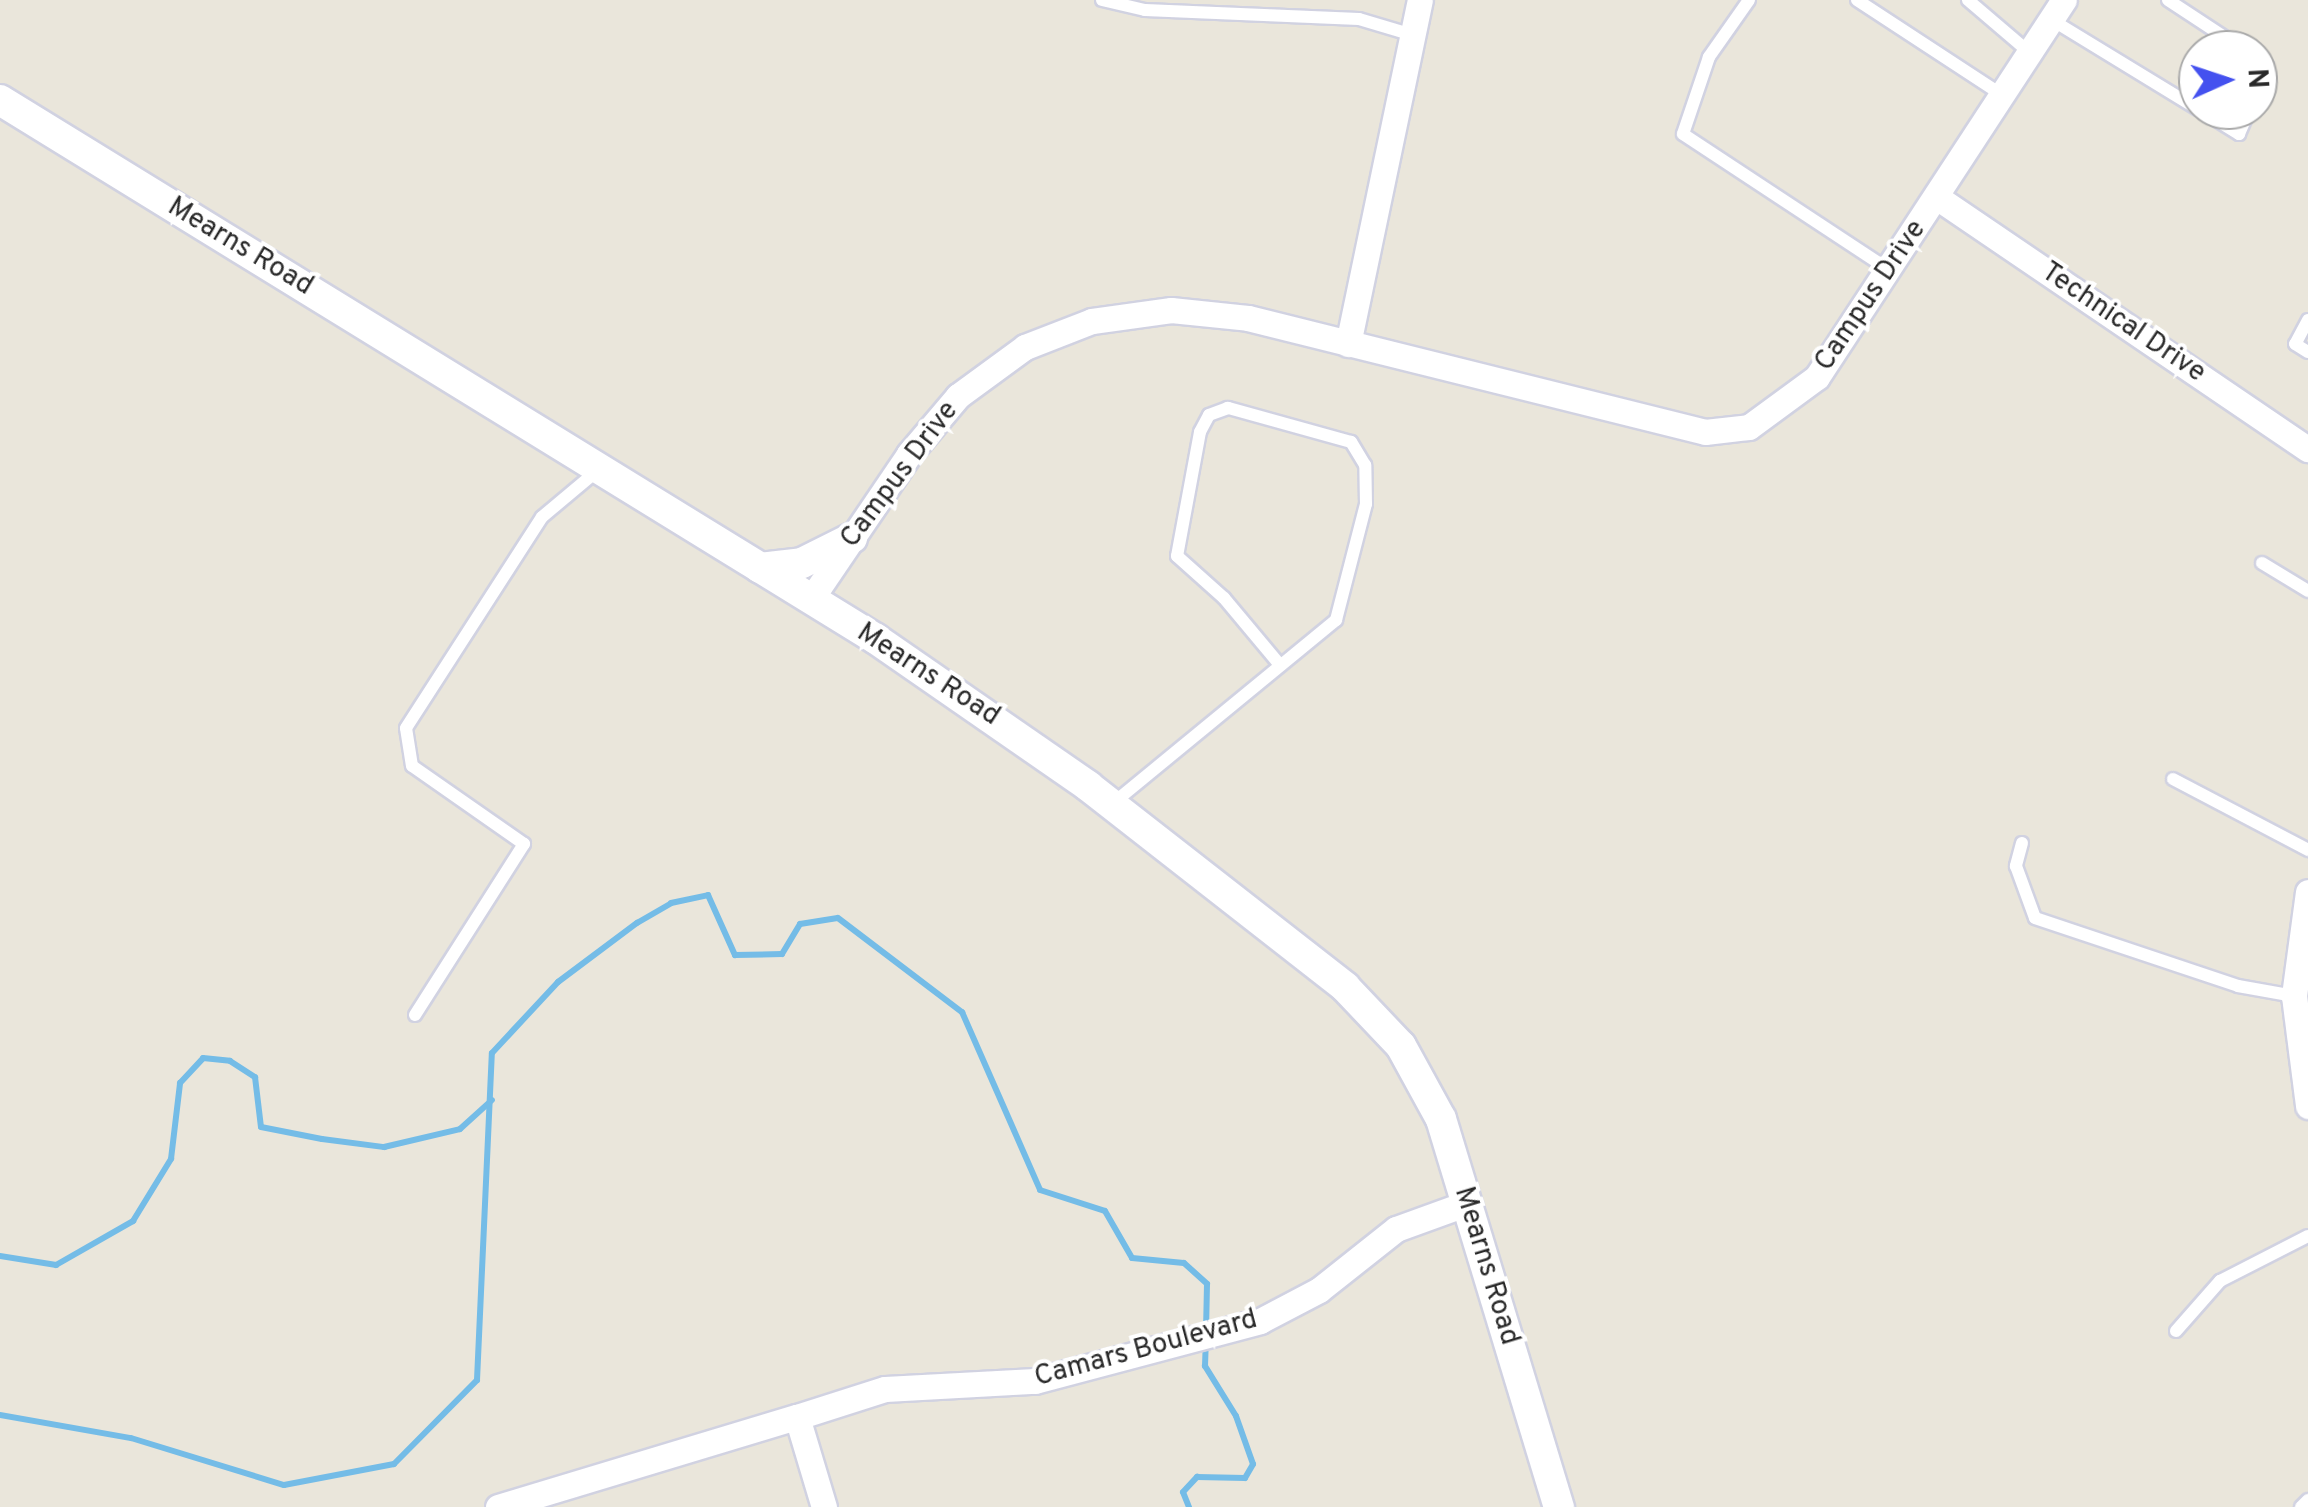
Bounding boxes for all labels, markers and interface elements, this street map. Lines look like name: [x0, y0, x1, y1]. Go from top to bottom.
north arrow: [2178, 30, 2278, 130]
text: N: [2237, 68, 2274, 90]
street label: Mearns Road: [161, 190, 319, 304]
street label: Campus Drive: [1808, 214, 1934, 378]
street label: Technical Drive: [2034, 256, 2212, 390]
street label: Campus Drive: [834, 395, 966, 555]
street label: Mearns Road: [850, 616, 1006, 734]
street label: Mearns Road: [1446, 1183, 1526, 1349]
street label: Camars Boulevard: [1031, 1303, 1261, 1395]

